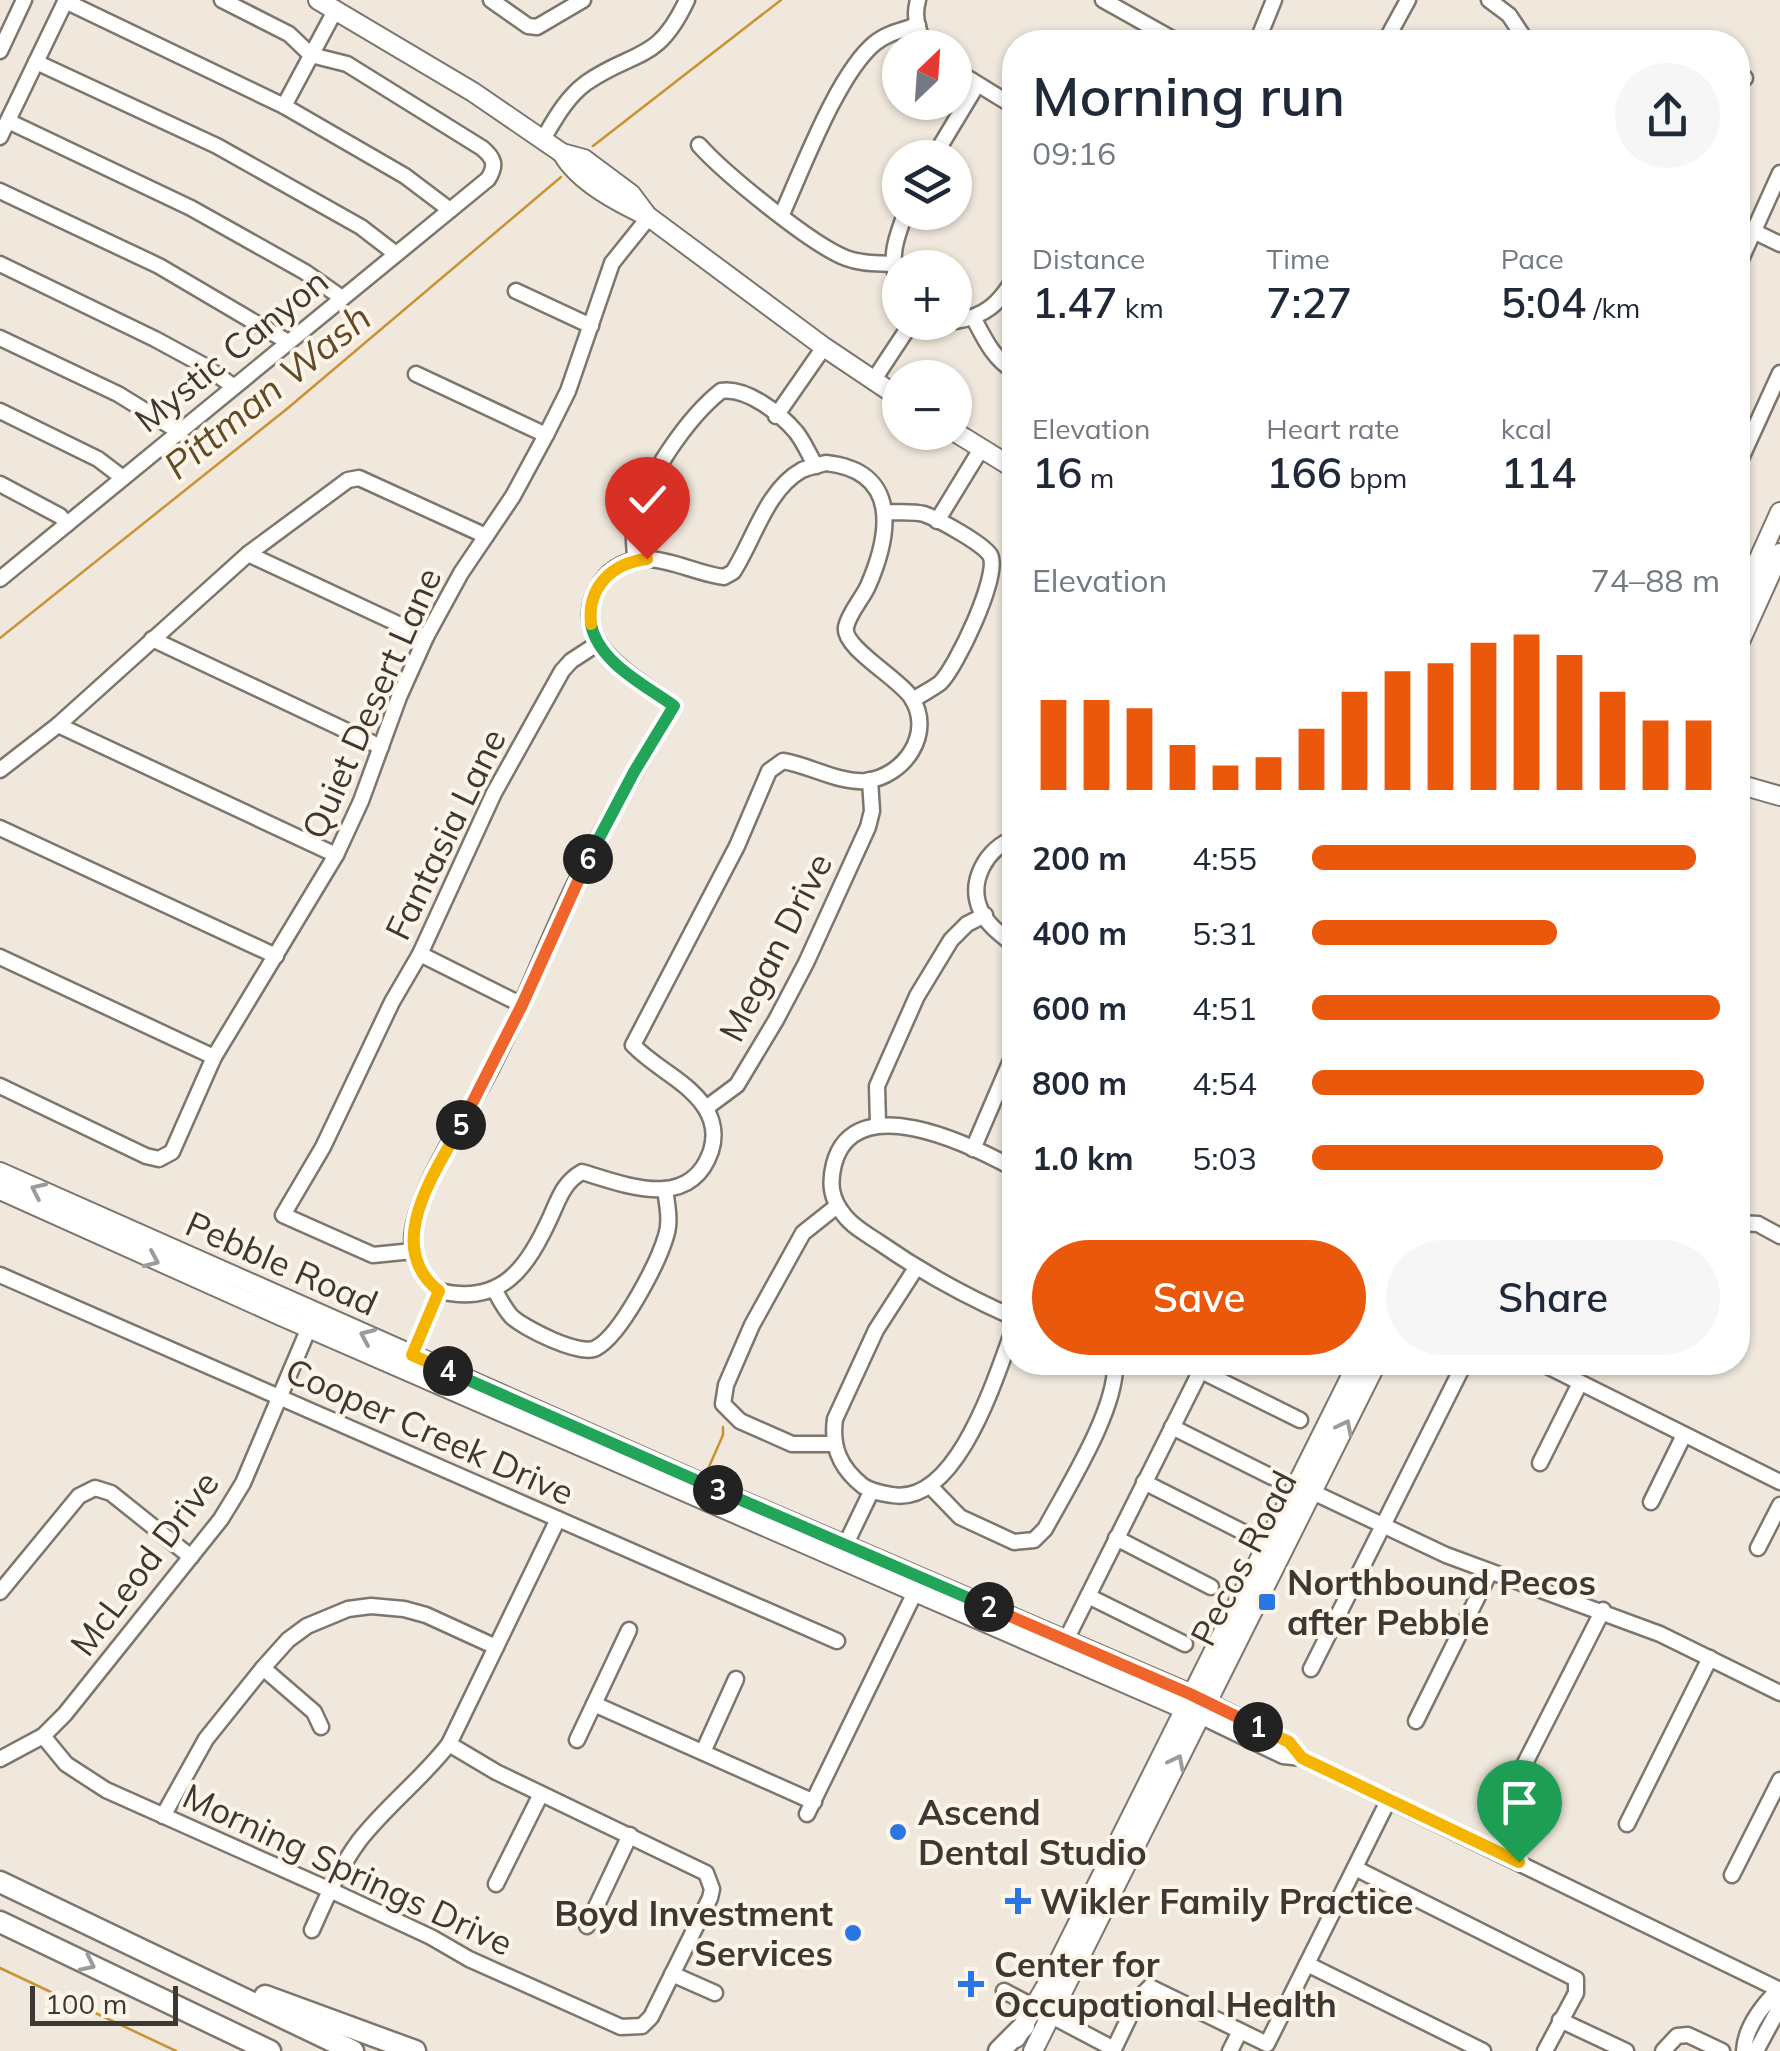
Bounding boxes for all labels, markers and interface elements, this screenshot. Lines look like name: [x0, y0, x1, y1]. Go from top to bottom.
north arrow: [882, 30, 972, 120]
map controls: [882, 30, 972, 450]
text: Morning run: [1032, 61, 1345, 130]
button: share: [1615, 63, 1720, 168]
text: 09:16: [1032, 133, 1116, 173]
button: layers: [882, 140, 972, 230]
text: Distance: [1032, 241, 1145, 276]
text: Time: [1266, 241, 1330, 276]
text: Pace: [1501, 241, 1564, 276]
button: +: [882, 250, 972, 340]
street label: Mystic Canyon: [125, 259, 337, 441]
text: 1.47: [1032, 276, 1118, 329]
text: 7:27: [1266, 276, 1352, 329]
text: 5:04: [1501, 276, 1586, 329]
text: km: [1118, 290, 1164, 325]
text: /km: [1586, 290, 1640, 325]
water label: Pittman Wash: [154, 293, 380, 489]
button: −: [882, 360, 972, 450]
text: Elevation: [1032, 411, 1150, 446]
text: Heart rate: [1266, 411, 1400, 446]
text: kcal: [1501, 411, 1552, 446]
text: 16: [1032, 446, 1082, 499]
text: 166: [1266, 446, 1342, 499]
text: 114: [1501, 446, 1576, 499]
pin: [605, 457, 690, 560]
text: m: [1082, 460, 1114, 495]
text: bpm: [1342, 460, 1407, 495]
icon: check: [620, 472, 675, 527]
text: Elevation: [1032, 560, 1167, 600]
text: 74–88 m: [1591, 560, 1720, 600]
street label: Quiet Desert Lane: [291, 561, 451, 845]
street label: Fantasia Lane: [375, 721, 515, 947]
pin: 6: [563, 834, 613, 884]
text: 200 m: [1032, 838, 1127, 878]
text: 4:55: [1192, 838, 1257, 878]
text: 6: [580, 841, 596, 876]
street label: Megan Drive: [709, 846, 841, 1048]
text: 400 m: [1032, 913, 1127, 953]
text: 5:31: [1192, 913, 1257, 953]
text: 600 m: [1032, 988, 1127, 1028]
text: 4:51: [1192, 988, 1257, 1028]
text: 800 m: [1032, 1063, 1127, 1103]
text: 4:54: [1192, 1063, 1257, 1103]
pin: 5: [436, 1100, 486, 1150]
text: 5: [453, 1107, 469, 1142]
text: 1.0 km: [1032, 1138, 1134, 1178]
text: 5:03: [1192, 1138, 1257, 1178]
one-way arrow: [30, 1182, 48, 1202]
street label: Pebble Road: [179, 1201, 385, 1325]
button: Save: [1032, 1240, 1366, 1355]
button: Share: [1386, 1240, 1720, 1355]
one-way arrow: [142, 1247, 160, 1267]
one-way arrow: [359, 1328, 377, 1348]
pin: 4: [423, 1346, 473, 1396]
street label: Cooper Creek Drive: [279, 1348, 581, 1514]
text: 4: [440, 1353, 456, 1388]
one-way arrow: [1333, 1420, 1352, 1438]
street label: McLeod Drive: [60, 1462, 228, 1664]
street label: Pecos Road: [1180, 1463, 1306, 1653]
pin: 3: [693, 1465, 743, 1515]
text: 3: [710, 1472, 726, 1507]
place label: Northbound Pecos after Pebble: [1287, 1560, 1596, 1644]
pin: 2: [964, 1582, 1014, 1632]
text: 2: [981, 1589, 997, 1624]
marker: Northbound Pecos after Pebble: [1256, 1591, 1278, 1613]
pin: 1: [1233, 1702, 1283, 1752]
text: 1: [1250, 1709, 1266, 1744]
one-way arrow: [1164, 1755, 1184, 1773]
pin: [1477, 1760, 1562, 1863]
street label: Morning Springs Drive: [176, 1773, 520, 1965]
icon: arrive: [1492, 1775, 1547, 1830]
place label: Ascend Dental Studio: [918, 1790, 1147, 1874]
marker: Ascend Dental Studio: [887, 1821, 909, 1843]
place label: Wikler Family Practice: [1040, 1879, 1414, 1923]
marker: Wikler Family Practice: [1005, 1888, 1031, 1914]
place label: Boyd Investment Services: [554, 1891, 833, 1975]
marker: Boyd Investment Services: [842, 1922, 864, 1944]
place label: Center for Occupational Health: [994, 1942, 1337, 2026]
one-way arrow: [78, 1951, 96, 1971]
marker: Center for Occupational Health: [958, 1971, 984, 1997]
scale bar: [30, 1981, 178, 2026]
text: 100 m: [45, 1986, 127, 2021]

